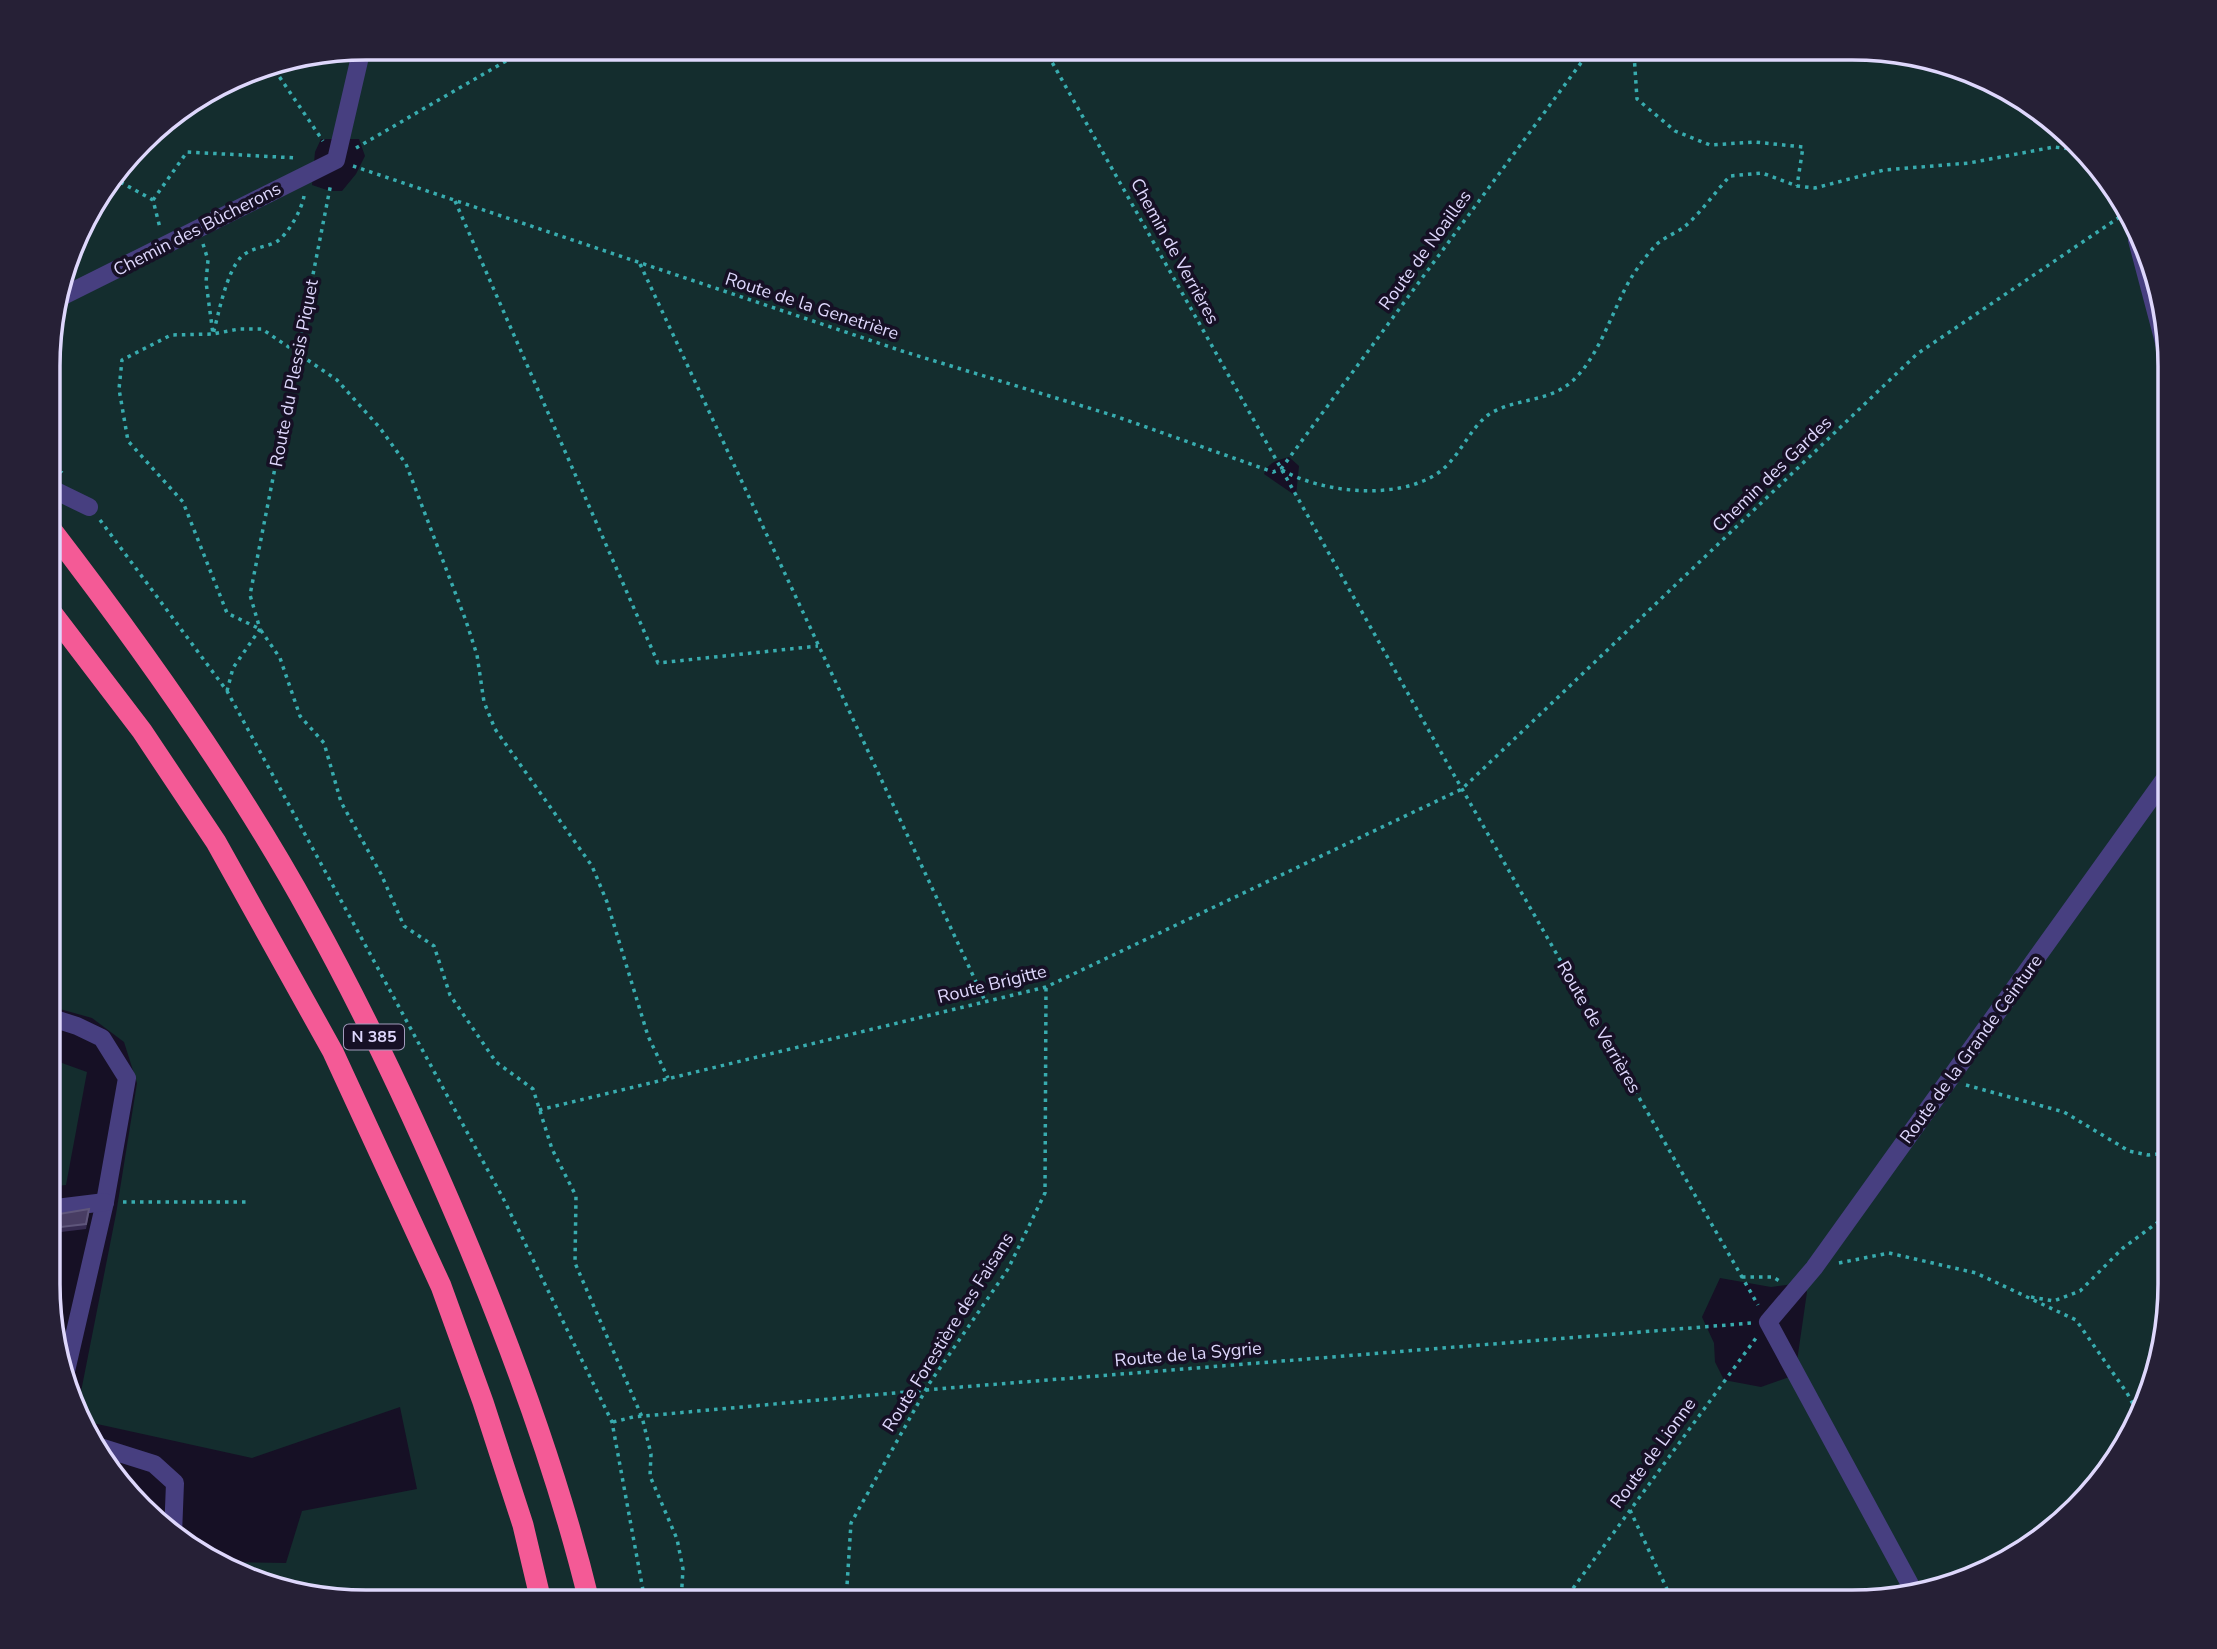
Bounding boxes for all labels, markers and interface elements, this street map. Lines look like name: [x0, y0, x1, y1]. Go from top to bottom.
street label: Chemin de Verrières: [1125, 174, 1225, 328]
street label: Chemin des Bûcherons: [109, 176, 285, 282]
street label: Route de Noailles: [1373, 185, 1477, 315]
street label: Route de la Genetrière: [722, 267, 902, 345]
street label: Route du Plessis Piquet: [264, 276, 324, 469]
street label: Chemin des Gardes: [1707, 411, 1837, 537]
street label: Route de la Grande Ceinture: [1894, 950, 2048, 1148]
street label: Route de Verrières: [1551, 956, 1647, 1098]
street label: Route Brigitte: [935, 959, 1049, 1009]
road number: N 385: [344, 1024, 404, 1050]
street label: Route Forestière des Faisans: [877, 1228, 1019, 1436]
street label: Route de la Sygrie: [1114, 1336, 1262, 1372]
street label: Route de Lionne: [1605, 1393, 1701, 1513]

